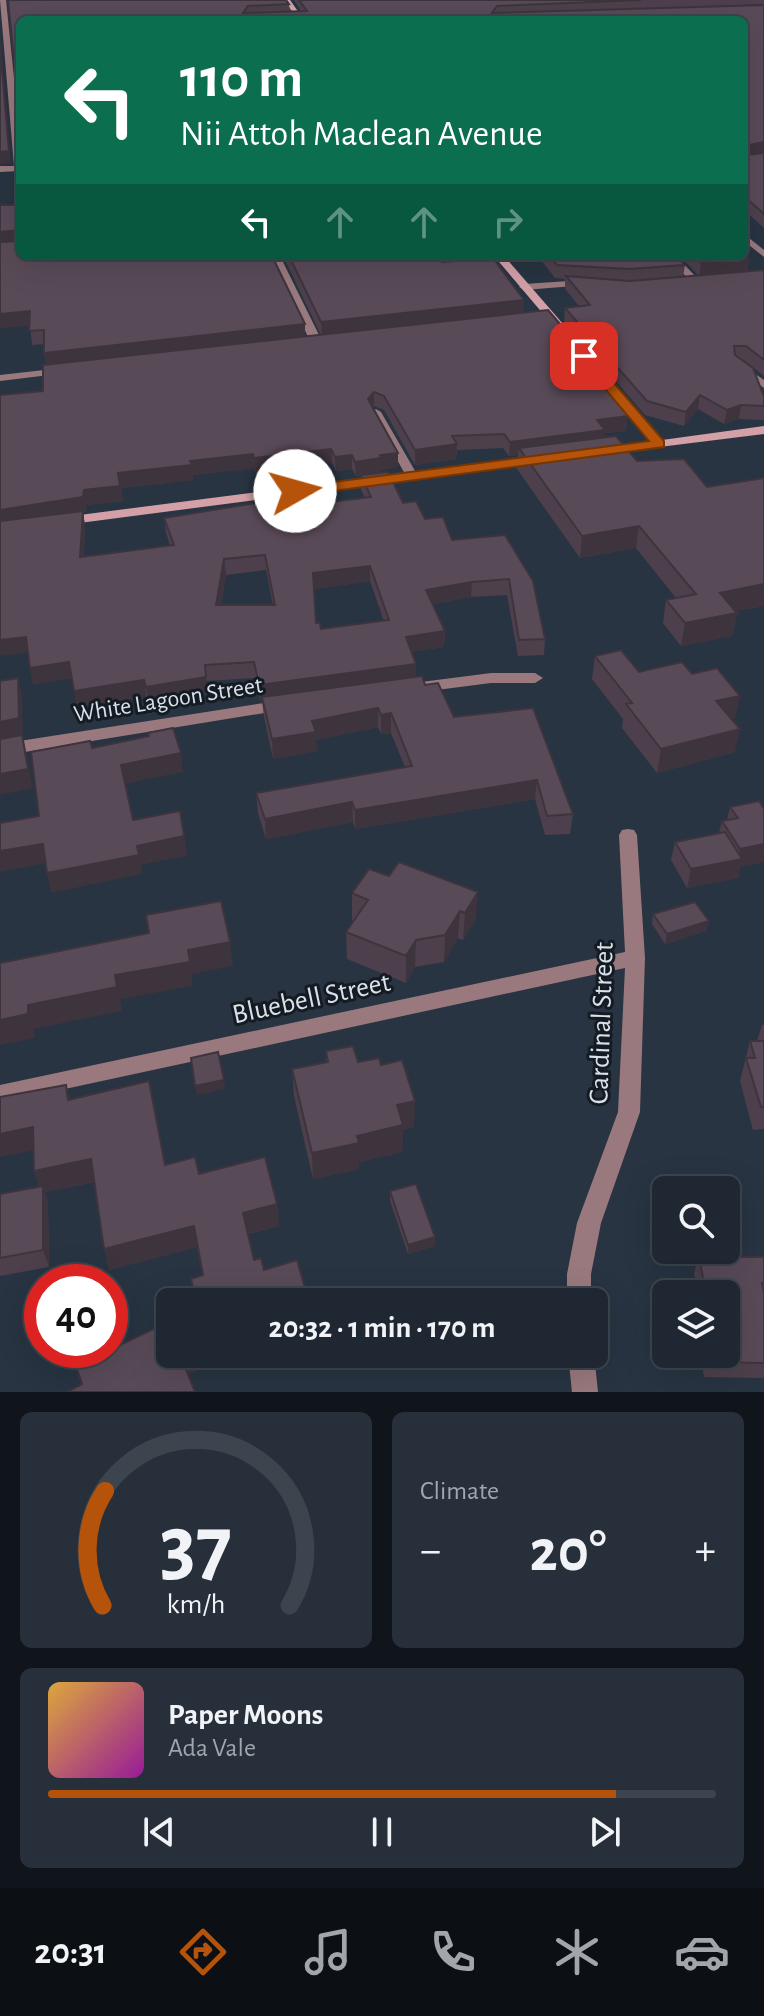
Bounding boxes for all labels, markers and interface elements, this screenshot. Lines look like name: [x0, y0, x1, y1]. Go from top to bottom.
icon: left: [48, 48, 152, 152]
text: 110 m: [180, 51, 303, 107]
text: Nii Attoh Maclean Avenue: [180, 116, 543, 152]
icon: left: [234, 200, 278, 244]
icon: ahead: [318, 200, 362, 244]
icon: ahead: [402, 200, 446, 244]
icon: right: [486, 200, 530, 244]
pin: [550, 322, 618, 390]
icon: arrive: [562, 334, 606, 378]
position arrow: [253, 449, 337, 533]
street label: White Lagoon Street: [72, 673, 265, 727]
street label: Cardinal Street: [585, 941, 619, 1105]
street label: Bluebell Street: [230, 969, 393, 1029]
map controls: [652, 1176, 740, 1368]
button: search: [652, 1176, 740, 1264]
speed limit sign: 40: [24, 1264, 128, 1368]
button: layers: [652, 1280, 740, 1368]
text: 20:32 · 1 min · 170 m: [269, 1313, 495, 1343]
text: Climate: [420, 1478, 499, 1504]
text: 37: [160, 1505, 232, 1589]
text: 20°: [529, 1522, 607, 1582]
text: −: [420, 1529, 441, 1573]
text: +: [695, 1529, 716, 1573]
text: km/h: [167, 1590, 225, 1619]
text: Paper Moons: [168, 1700, 323, 1730]
text: Ada Vale: [168, 1735, 256, 1761]
icon: previous: [137, 1810, 181, 1854]
icon: pause: [360, 1810, 404, 1854]
icon: next: [583, 1810, 627, 1854]
icon: directions: [175, 1924, 231, 1980]
icon: music: [300, 1924, 356, 1980]
icon: phone: [425, 1924, 481, 1980]
icon: climate: [549, 1924, 605, 1980]
icon: car: [674, 1924, 730, 1980]
text: 20:31: [34, 1934, 107, 1970]

